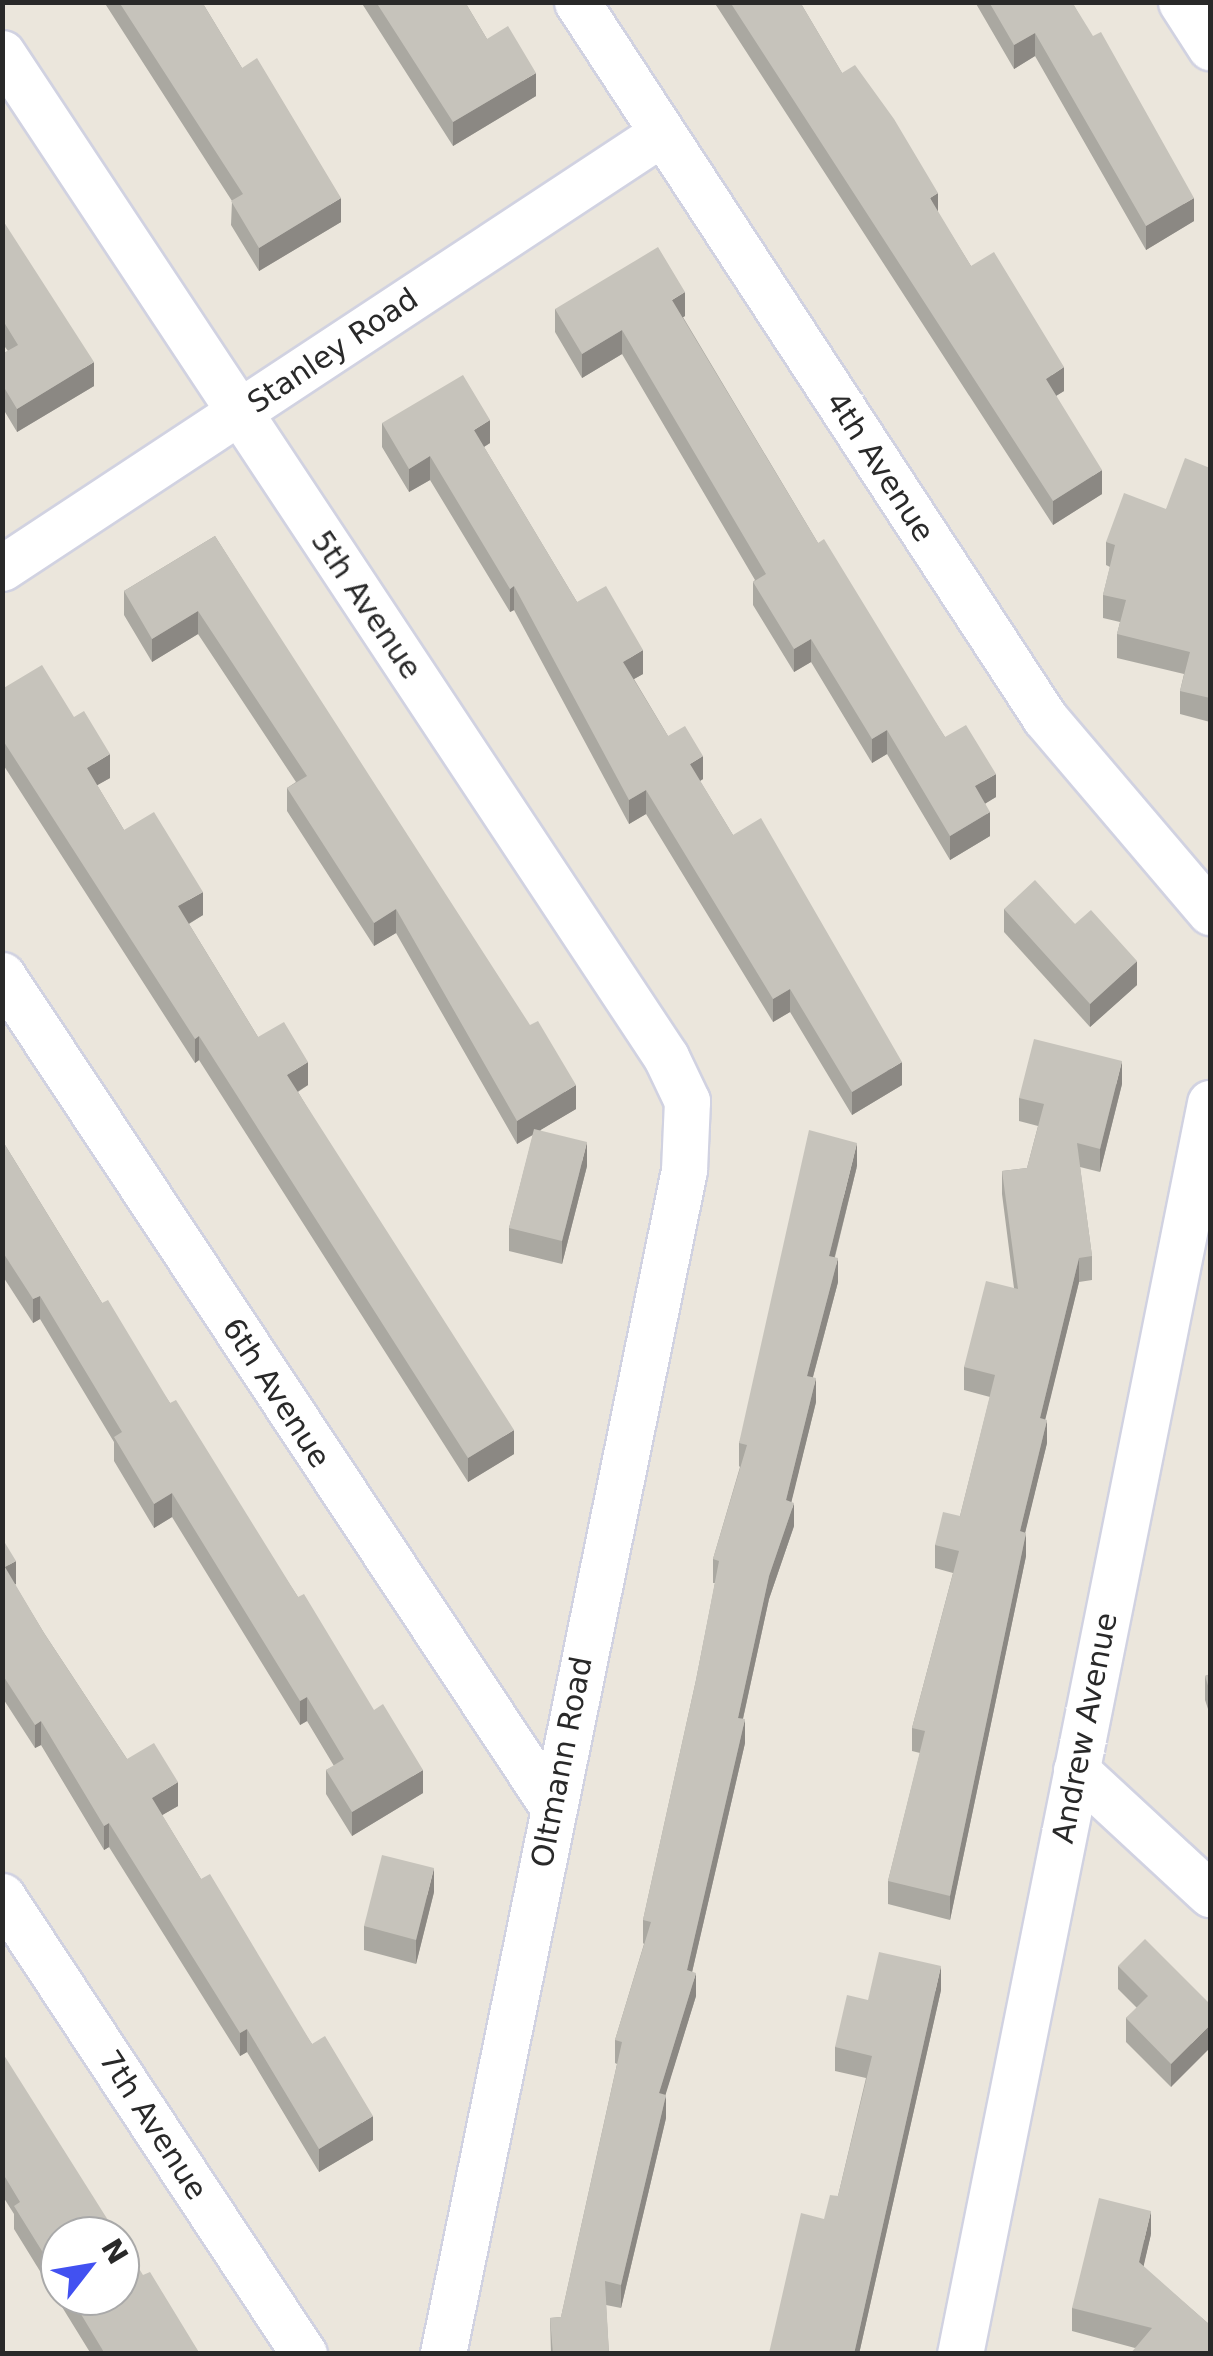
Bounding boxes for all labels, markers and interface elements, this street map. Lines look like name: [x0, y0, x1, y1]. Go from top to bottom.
street label: Stanley Road: [241, 281, 425, 421]
street label: 4th Avenue: [818, 386, 942, 548]
street label: 5th Avenue: [303, 524, 429, 686]
street label: 6th Avenue: [214, 1312, 338, 1474]
street label: Andrew Avenue: [1045, 1610, 1125, 1846]
street label: Oltmann Road: [524, 1653, 600, 1871]
street label: 7th Avenue: [91, 2044, 215, 2206]
north arrow: [40, 2216, 140, 2316]
text: N: [94, 2233, 135, 2270]

